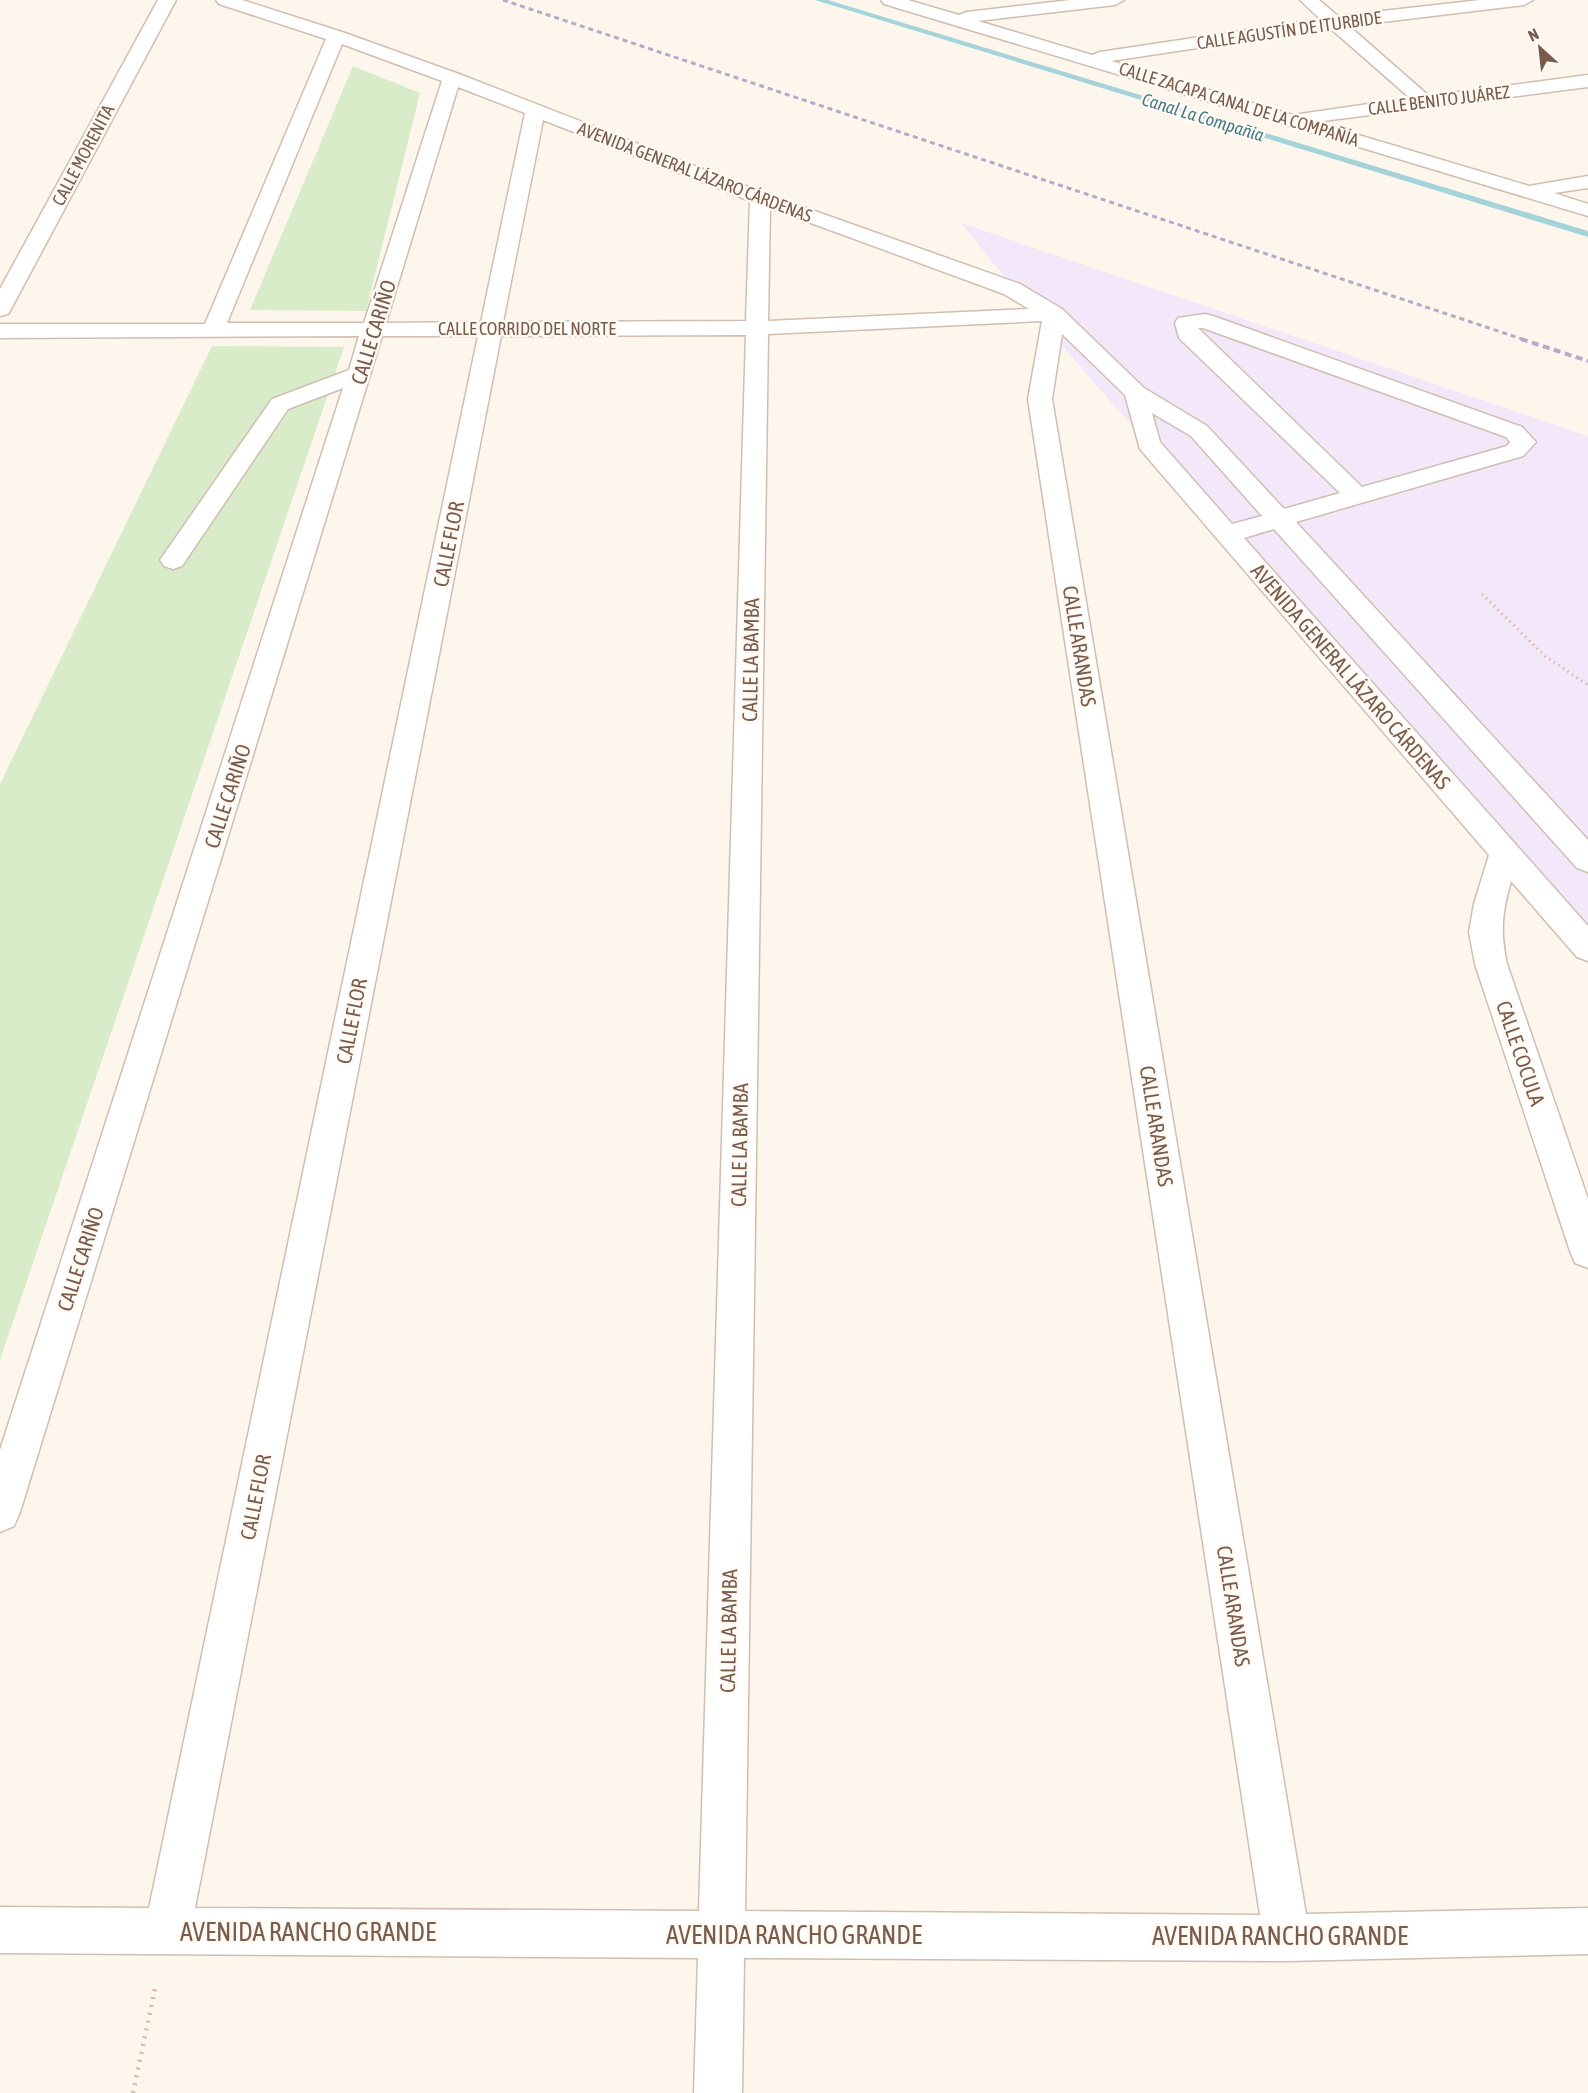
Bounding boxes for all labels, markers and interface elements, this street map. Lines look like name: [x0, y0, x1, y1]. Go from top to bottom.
street label: CALLE AGUSTÍN DE ITURBIDE: [1195, 7, 1383, 53]
north arrow: [1510, 18, 1570, 78]
text: N: [1525, 24, 1541, 45]
street label: CALLE ZACAPA CANAL DE LA COMPAÑÍA: [1117, 57, 1362, 151]
street label: CALLE BENITO JUÁREZ: [1367, 81, 1511, 119]
water label: Canal La Compañia: [1140, 88, 1267, 146]
street label: CALLE MORENITA: [48, 101, 119, 209]
street label: AVENIDA GENERAL LÁZARO CÁRDENAS: [575, 117, 816, 227]
street label: CALLE CARIÑO: [346, 277, 400, 387]
street label: CALLE CORRIDO DEL NORTE: [438, 318, 616, 339]
street label: CALLE FLOR: [428, 499, 468, 589]
street label: AVENIDA GENERAL LÁZARO CÁRDENAS: [1246, 558, 1456, 794]
street label: CALLE ARANDAS: [1059, 584, 1101, 708]
street label: CALLE LA BAMBA: [737, 597, 763, 722]
street label: CALLE CARIÑO: [199, 741, 255, 851]
street label: CALLE FLOR: [331, 976, 371, 1066]
street label: CALLE COCULA: [1492, 997, 1550, 1109]
street label: CALLE ARANDAS: [1136, 1064, 1178, 1188]
street label: CALLE LA BAMBA: [726, 1082, 752, 1207]
street label: CALLE CARIÑO: [52, 1204, 108, 1314]
street label: CALLE FLOR: [235, 1452, 275, 1542]
street label: CALLE ARANDAS: [1213, 1544, 1255, 1668]
street label: CALLE LA BAMBA: [715, 1568, 741, 1693]
street label: AVENIDA RANCHO GRANDE: [180, 1917, 436, 1947]
street label: AVENIDA RANCHO GRANDE: [666, 1920, 922, 1950]
street label: AVENIDA RANCHO GRANDE: [1152, 1921, 1408, 1951]

